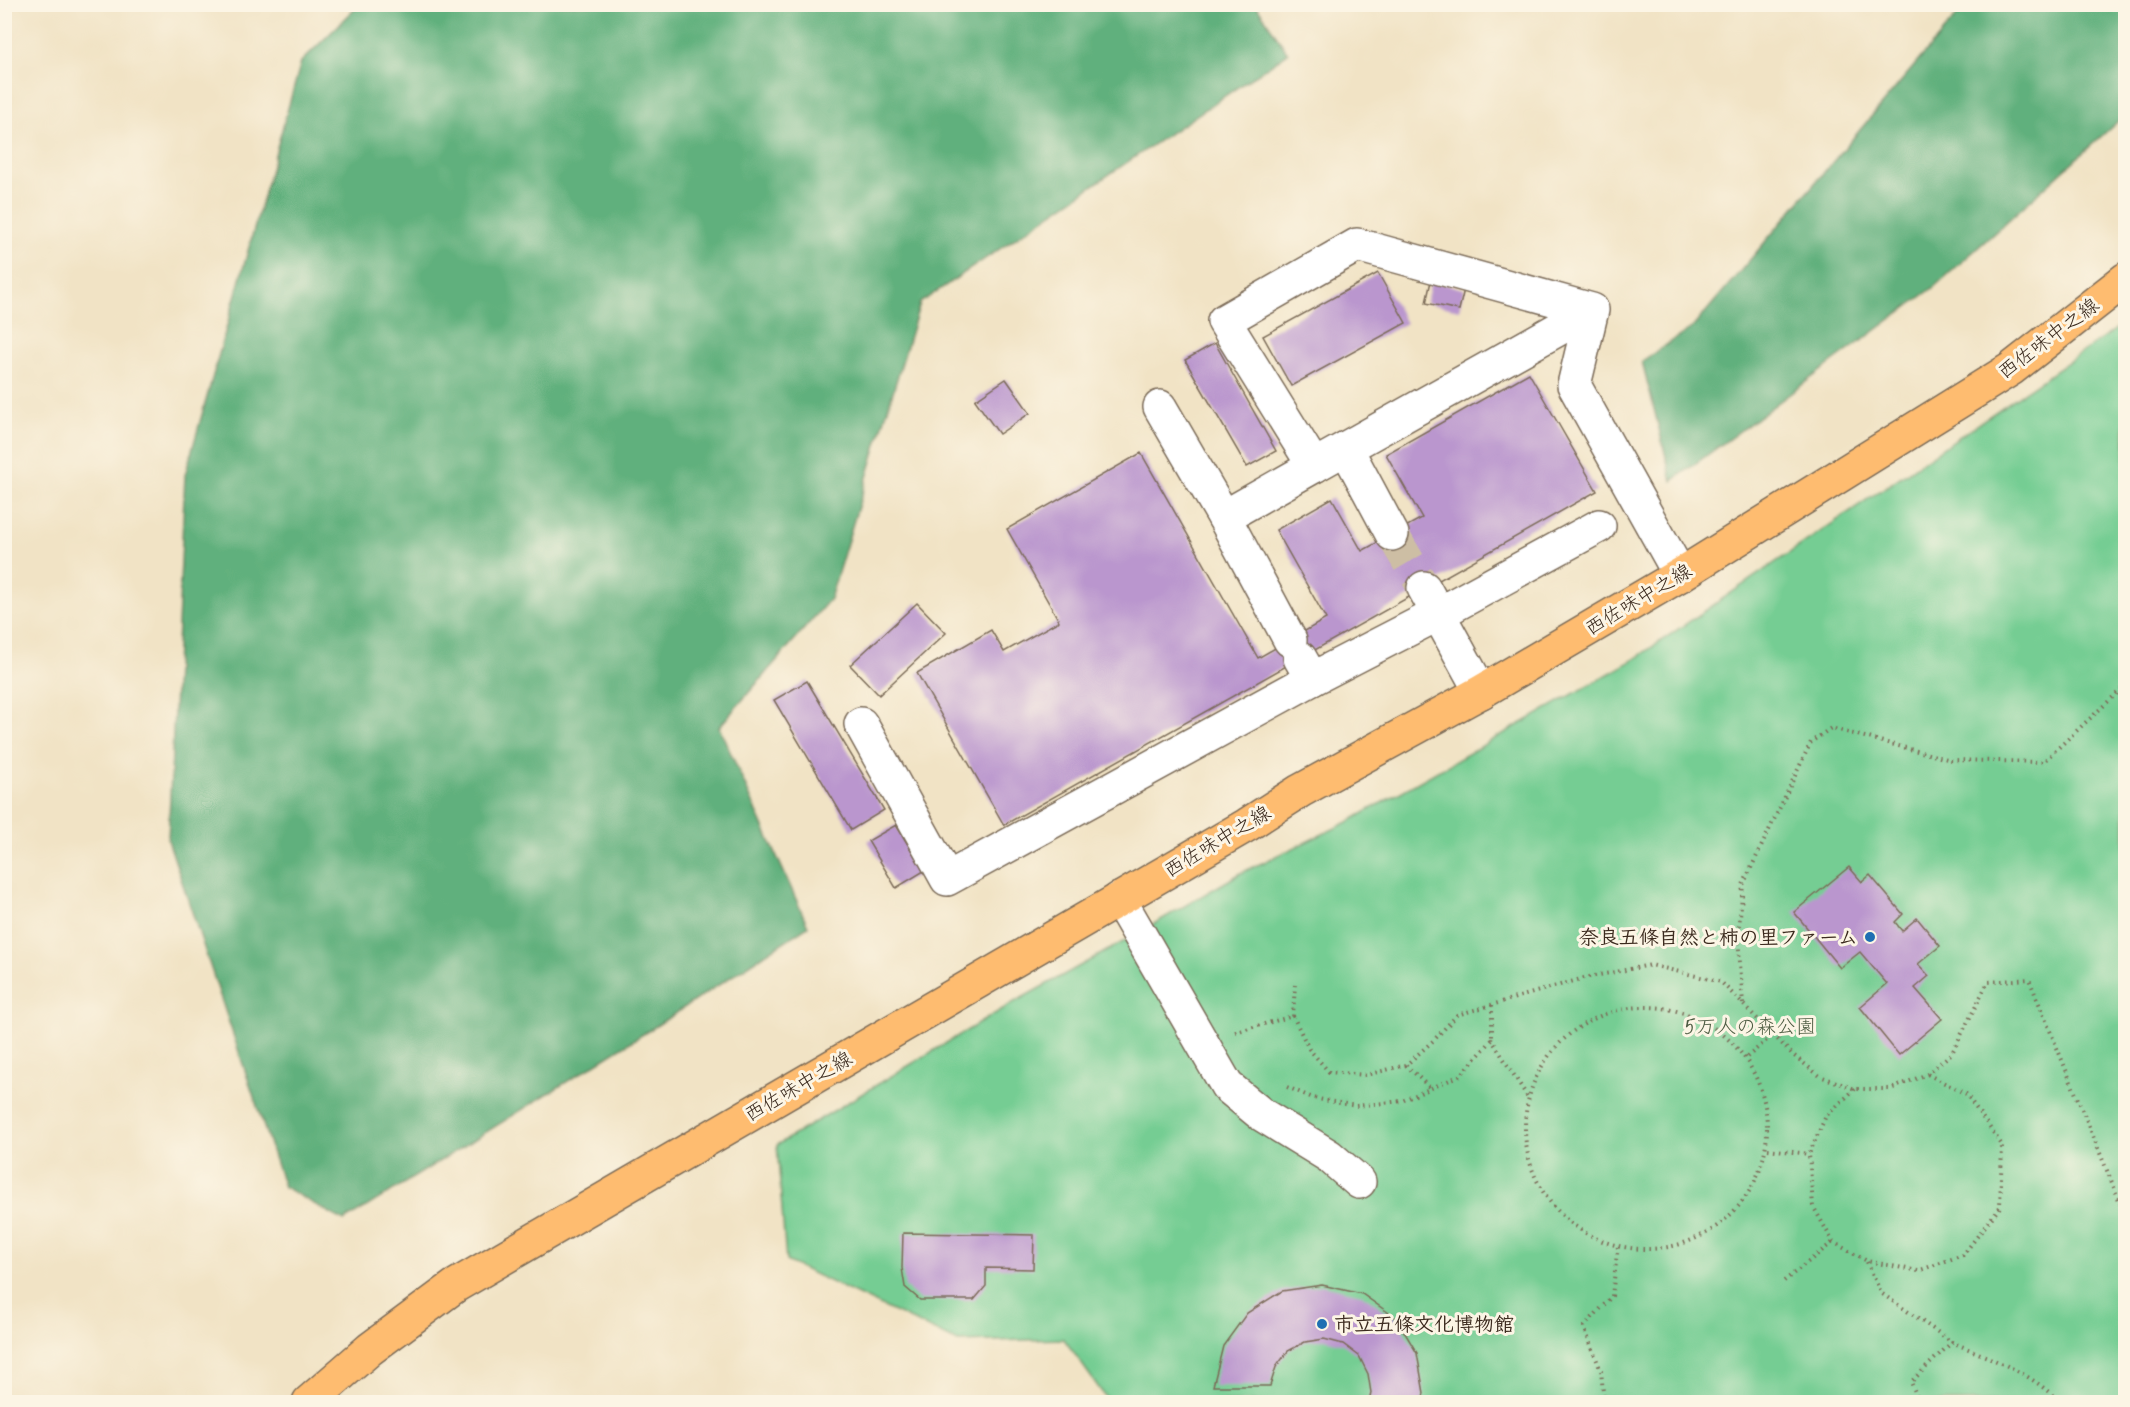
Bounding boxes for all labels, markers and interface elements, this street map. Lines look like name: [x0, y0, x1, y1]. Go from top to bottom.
street label: 西佐味中之線: [1993, 292, 2105, 386]
street label: 西佐味中之線: [1580, 558, 1697, 643]
street label: 西佐味中之線: [1159, 800, 1276, 885]
place label: 奈良五條自然と柿の里ファーム: [1579, 925, 1858, 952]
marker: 奈良五條自然と柿の里ファーム: [1863, 930, 1877, 944]
park label: 5万人の森公園: [1684, 1014, 1816, 1041]
street label: 西佐味中之線: [740, 1046, 857, 1129]
place label: 市立五條文化博物館: [1334, 1312, 1514, 1339]
marker: 市立五條文化博物館: [1315, 1317, 1329, 1331]

